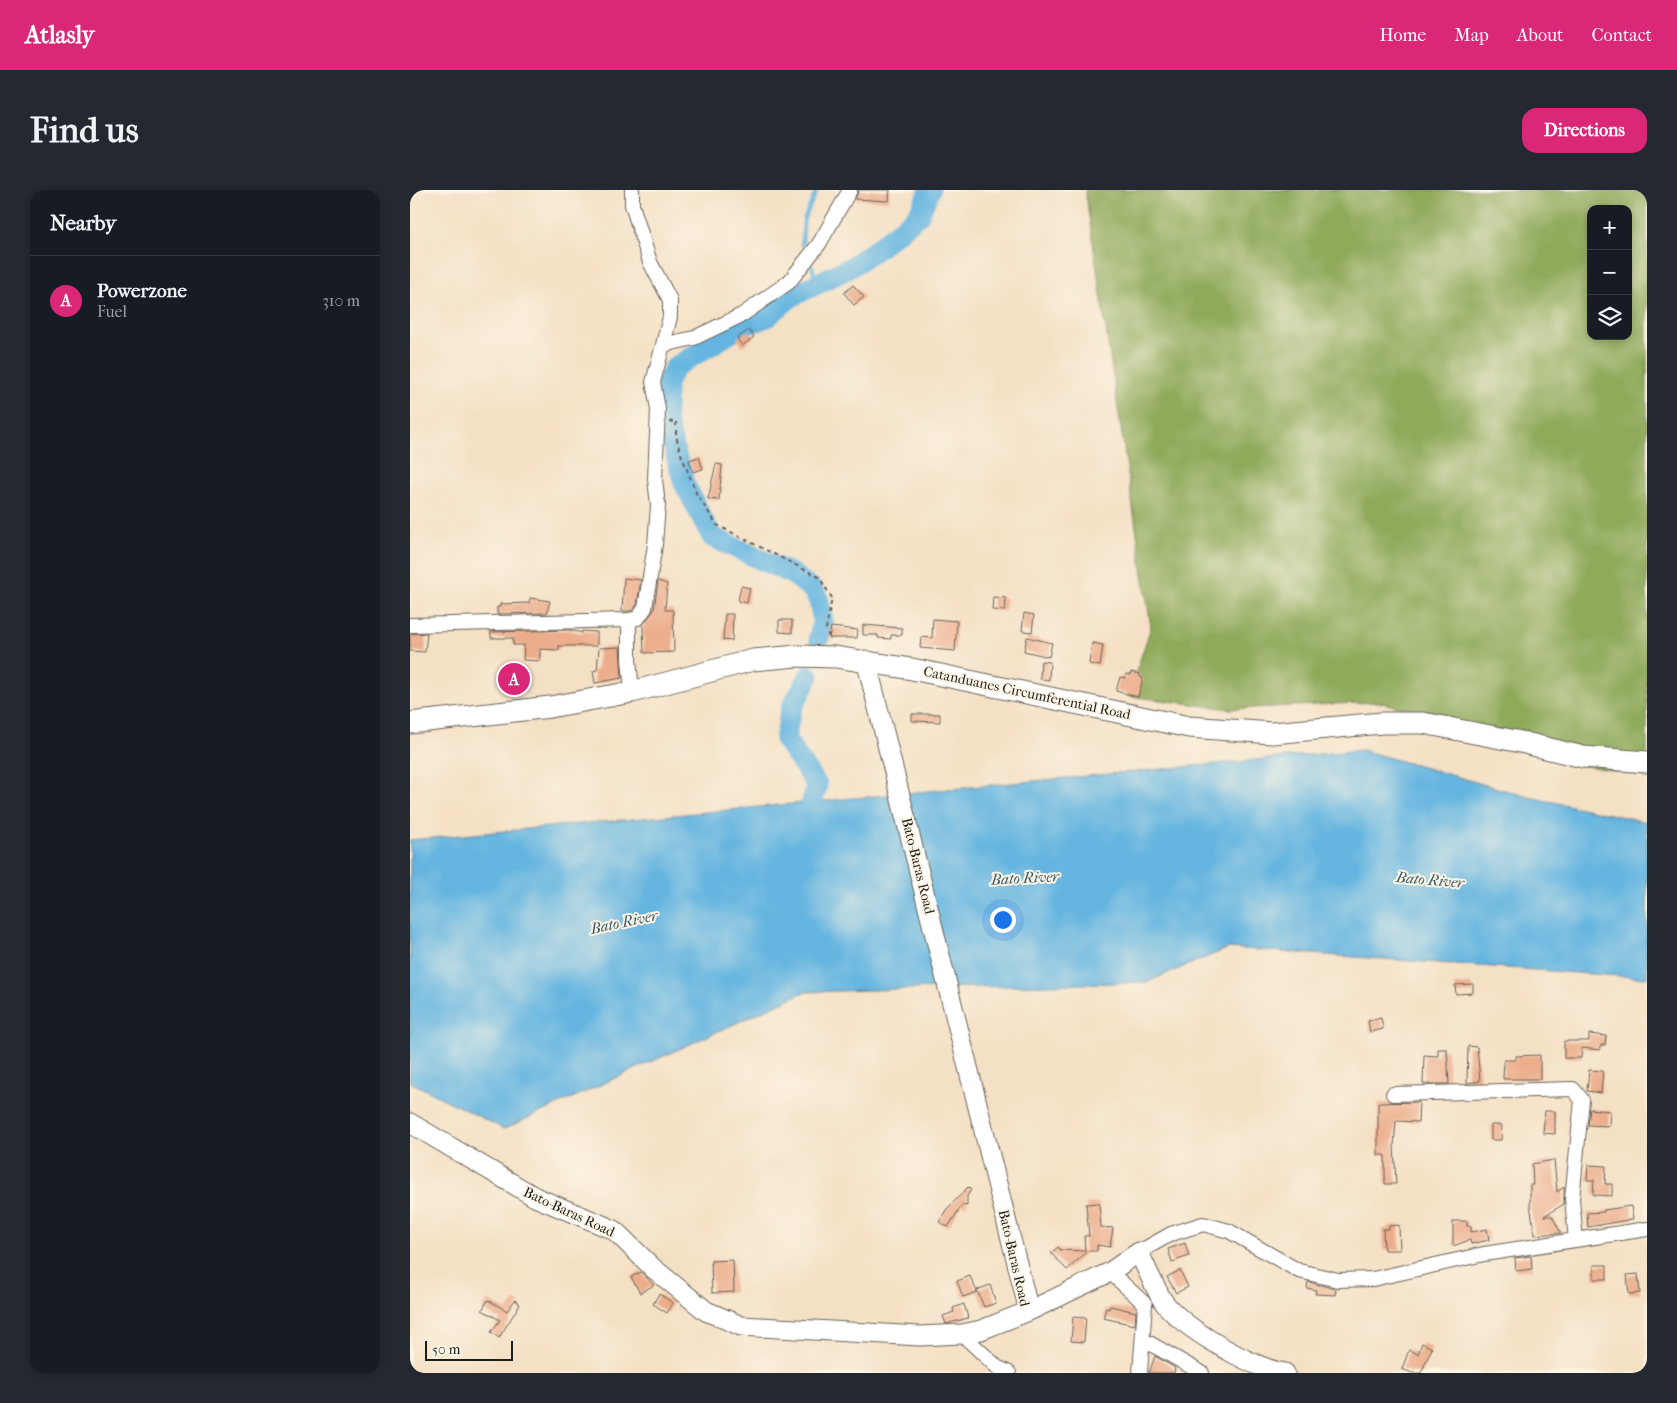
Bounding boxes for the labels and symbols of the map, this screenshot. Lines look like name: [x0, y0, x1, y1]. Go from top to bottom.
pin: A: [498, 660, 530, 698]
street label: Catanduanes Circumferential Road: [922, 663, 1133, 723]
street label: Bato-Baras Road: [898, 816, 938, 916]
water label: Bato River: [990, 867, 1061, 889]
water label: Bato River: [1394, 868, 1466, 892]
water label: Bato River: [588, 906, 660, 938]
your location: [990, 907, 1016, 933]
street label: Bato-Baras Road: [521, 1183, 618, 1241]
street label: Bato-Baras Road: [995, 1208, 1033, 1308]
scale bar: [425, 1338, 512, 1361]

